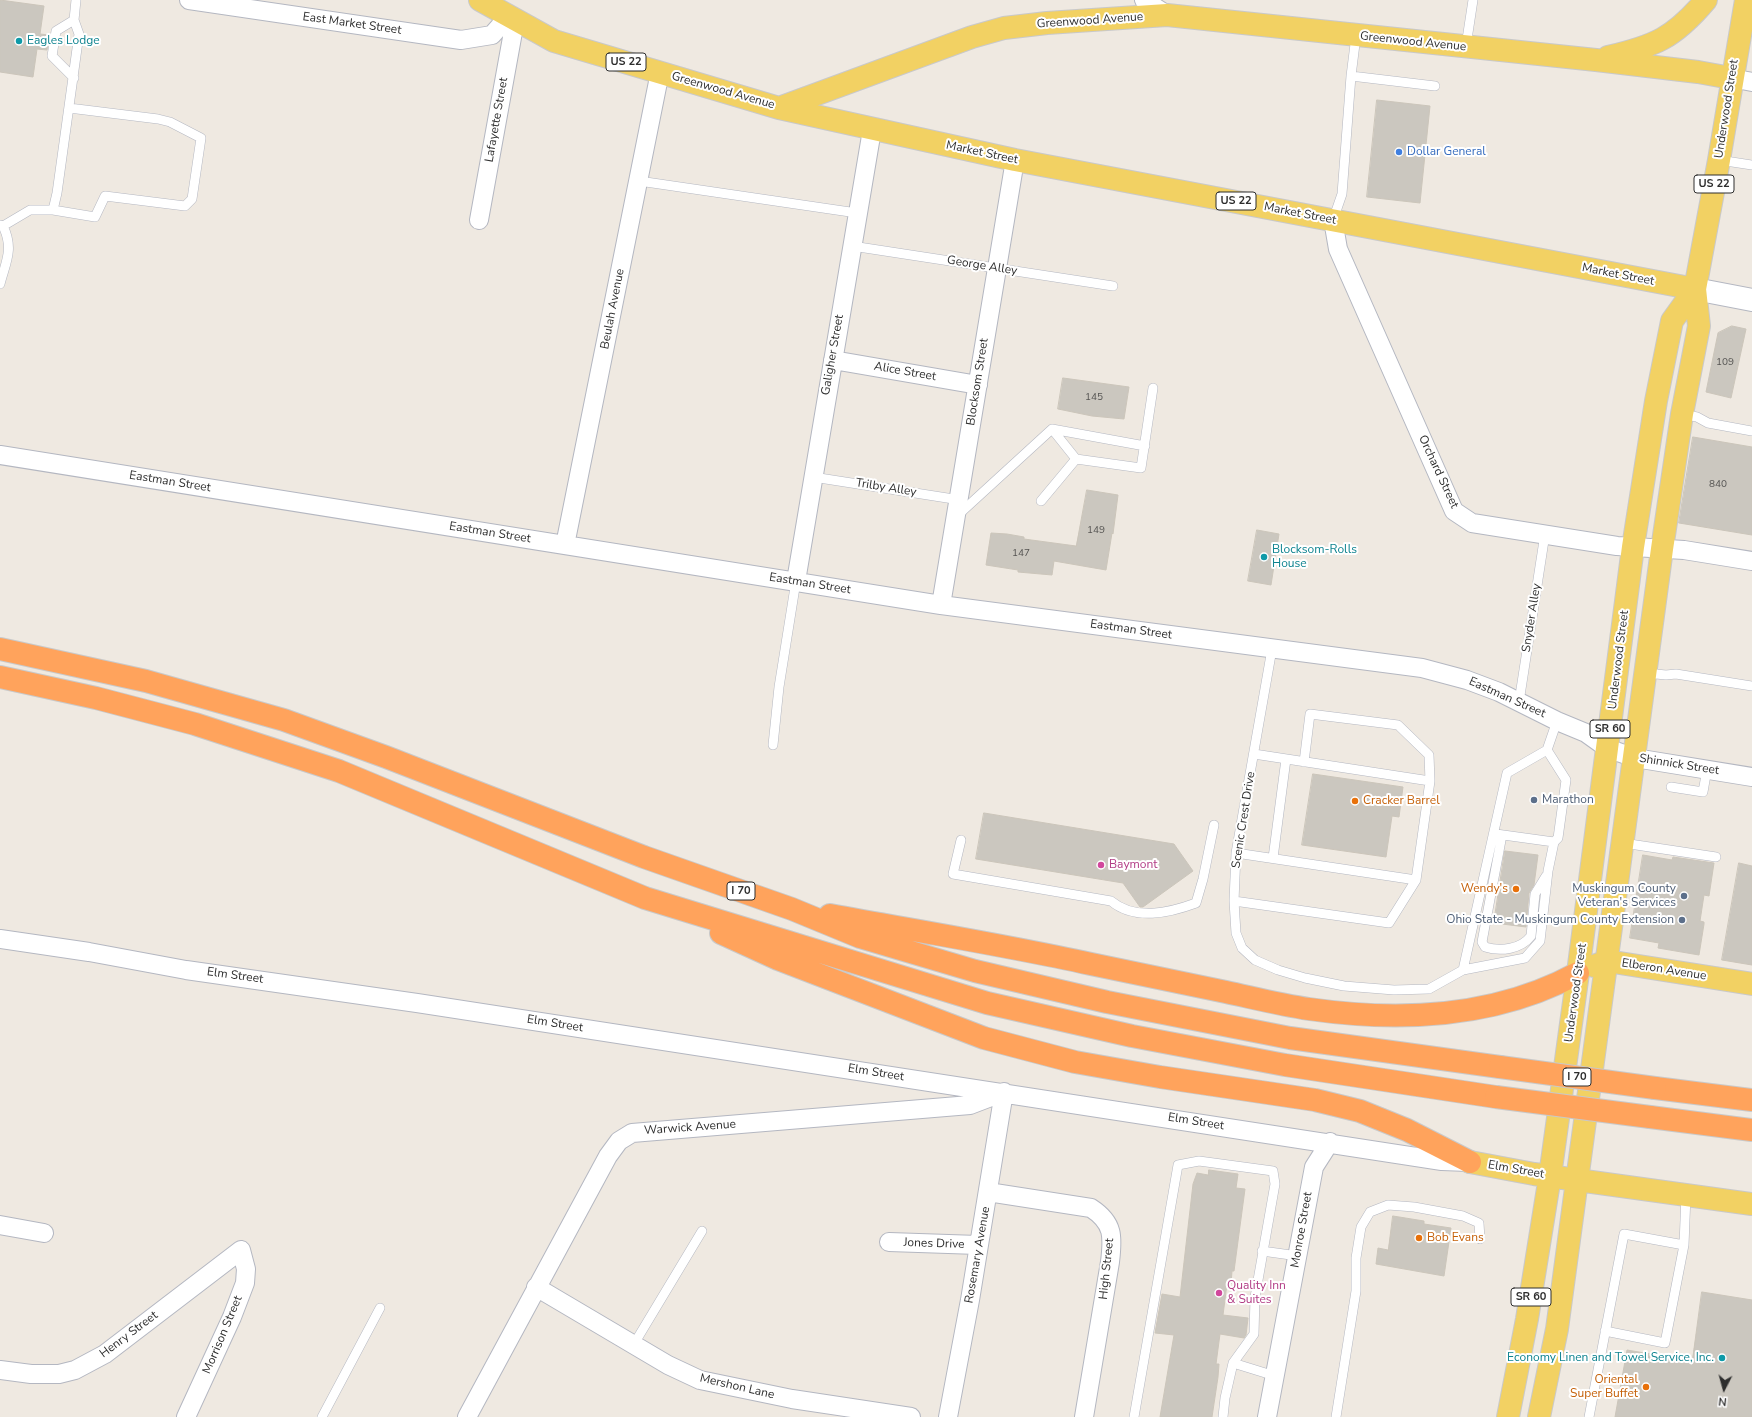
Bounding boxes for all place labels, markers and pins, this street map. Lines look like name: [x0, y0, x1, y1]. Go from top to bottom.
place label: Eagles Lodge: [27, 34, 100, 48]
marker: Eagles Lodge: [14, 36, 24, 46]
place label: Dollar General: [1407, 145, 1486, 159]
marker: Dollar General: [1394, 147, 1404, 157]
place label: Blocksom-Rolls House: [1272, 543, 1357, 571]
marker: Blocksom-Rolls House: [1259, 552, 1269, 562]
place label: Marathon: [1542, 793, 1594, 807]
place label: Cracker Barrel: [1363, 794, 1440, 808]
marker: Marathon: [1529, 795, 1539, 805]
marker: Cracker Barrel: [1350, 796, 1360, 806]
place label: Baymont: [1109, 858, 1158, 872]
marker: Baymont: [1096, 860, 1106, 870]
place label: Wendy's: [1461, 882, 1508, 896]
place label: Muskingum County Veteran's Services: [1572, 882, 1676, 910]
marker: Wendy's: [1511, 884, 1521, 894]
marker: Muskingum County Veteran's Services: [1679, 891, 1689, 901]
place label: Ohio State - Muskingum County Extension: [1446, 913, 1674, 927]
marker: Ohio State - Muskingum County Extension: [1677, 915, 1687, 925]
place label: Bob Evans: [1427, 1231, 1484, 1245]
marker: Bob Evans: [1414, 1233, 1424, 1243]
place label: Quality Inn & Suites: [1227, 1279, 1286, 1307]
marker: Quality Inn & Suites: [1214, 1288, 1224, 1298]
place label: Economy Linen and Towel Service, Inc.: [1507, 1351, 1714, 1365]
marker: Economy Linen and Towel Service, Inc.: [1717, 1353, 1727, 1363]
place label: Oriental Super Buffet: [1570, 1373, 1638, 1401]
marker: Oriental Super Buffet: [1641, 1382, 1651, 1392]

